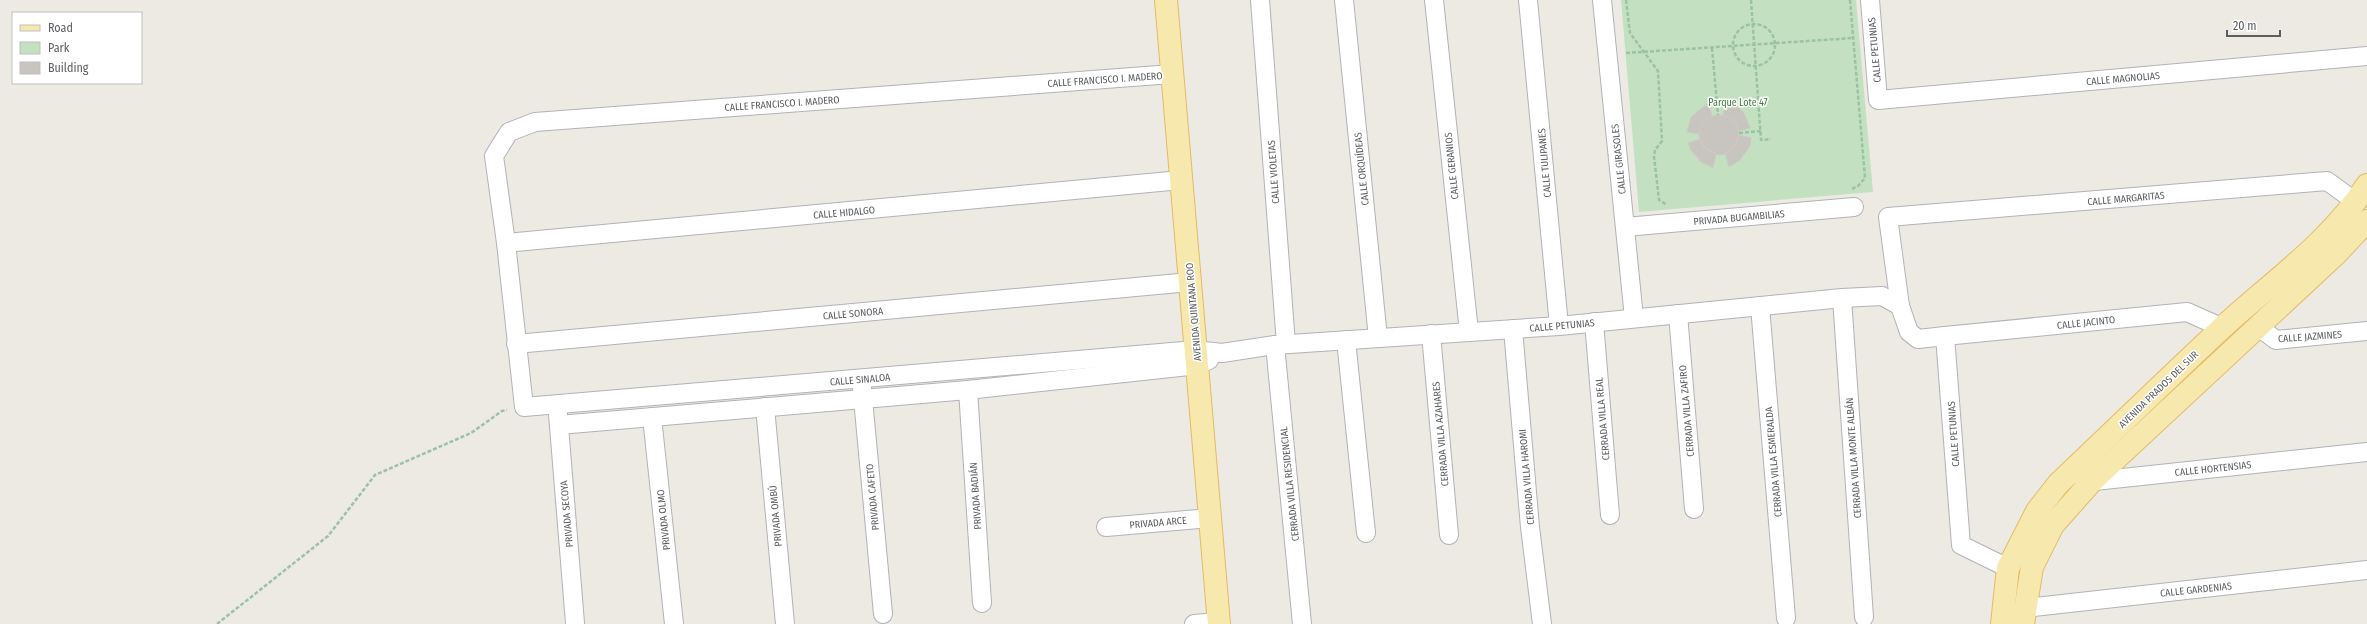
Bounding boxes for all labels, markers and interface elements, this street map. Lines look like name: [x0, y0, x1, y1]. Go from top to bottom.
legend: [12, 12, 142, 84]
scale bar: [2227, 12, 2280, 38]
street label: CALLE PETUNIAS: [1866, 17, 1884, 83]
text: 20 m: [2233, 19, 2257, 33]
text: Road: [48, 21, 73, 35]
text: Park: [48, 41, 70, 55]
text: Building: [48, 61, 89, 75]
street label: CALLE FRANCISCO I. MADERO: [1047, 70, 1163, 90]
street label: CALLE MAGNOLIAS: [2086, 70, 2160, 88]
street label: CALLE FRANCISCO I. MADERO: [724, 94, 840, 114]
park label: Parque Lote 47: [1708, 97, 1768, 109]
street label: CALLE GIRASOLES: [1609, 123, 1629, 195]
street label: CALLE TULIPANES: [1536, 128, 1554, 198]
street label: CALLE ORQUÍDEAS: [1350, 132, 1372, 206]
street label: CALLE GERANIOS: [1443, 132, 1461, 200]
street label: CALLE VIOLETAS: [1266, 140, 1282, 204]
street label: CALLE MARGARITAS: [2087, 190, 2165, 208]
street label: CALLE HIDALGO: [813, 204, 875, 222]
street label: PRIVADA BUGAMBILIAS: [1693, 208, 1785, 228]
street label: AVENIDA QUINTANA ROO: [1184, 262, 1204, 362]
street label: CALLE SONORA: [822, 305, 884, 323]
street label: CALLE JACINTO: [2056, 314, 2116, 332]
street label: CALLE PETUNIAS: [1529, 317, 1595, 335]
street label: CALLE JAZMINES: [2278, 329, 2343, 345]
street label: AVENIDA PRADOS DEL SUR: [2116, 348, 2201, 431]
street label: CERRADA VILLA ZAFIRO: [1677, 365, 1697, 457]
street label: CALLE SINALOA: [829, 371, 892, 389]
street label: CERRADA VILLA REAL: [1593, 376, 1613, 461]
street label: CERRADA VILLA AZAHARES: [1430, 381, 1452, 487]
street label: CERRADA VILLA MONTE ALBÁN: [1842, 397, 1864, 519]
street label: CALLE PETUNIAS: [1946, 401, 1962, 467]
street label: CERRADA VILLA ESMERALDA: [1763, 405, 1785, 518]
street label: CERRADA VILLA RESIDENCIAL: [1278, 426, 1302, 542]
street label: CERRADA VILLA HAROMI: [1517, 429, 1537, 525]
street label: CALLE HORTENSIAS: [2174, 459, 2252, 479]
street label: PRIVADA BADIÁN: [966, 462, 984, 530]
street label: PRIVADA CAFETO: [864, 463, 882, 531]
street label: PRIVADA SECOYA: [558, 479, 576, 548]
street label: PRIVADA OMBÚ: [765, 485, 785, 547]
street label: PRIVADA OLMO: [655, 489, 673, 551]
street label: PRIVADA ARCE: [1129, 514, 1187, 531]
street label: CALLE GARDENIAS: [2160, 580, 2233, 600]

